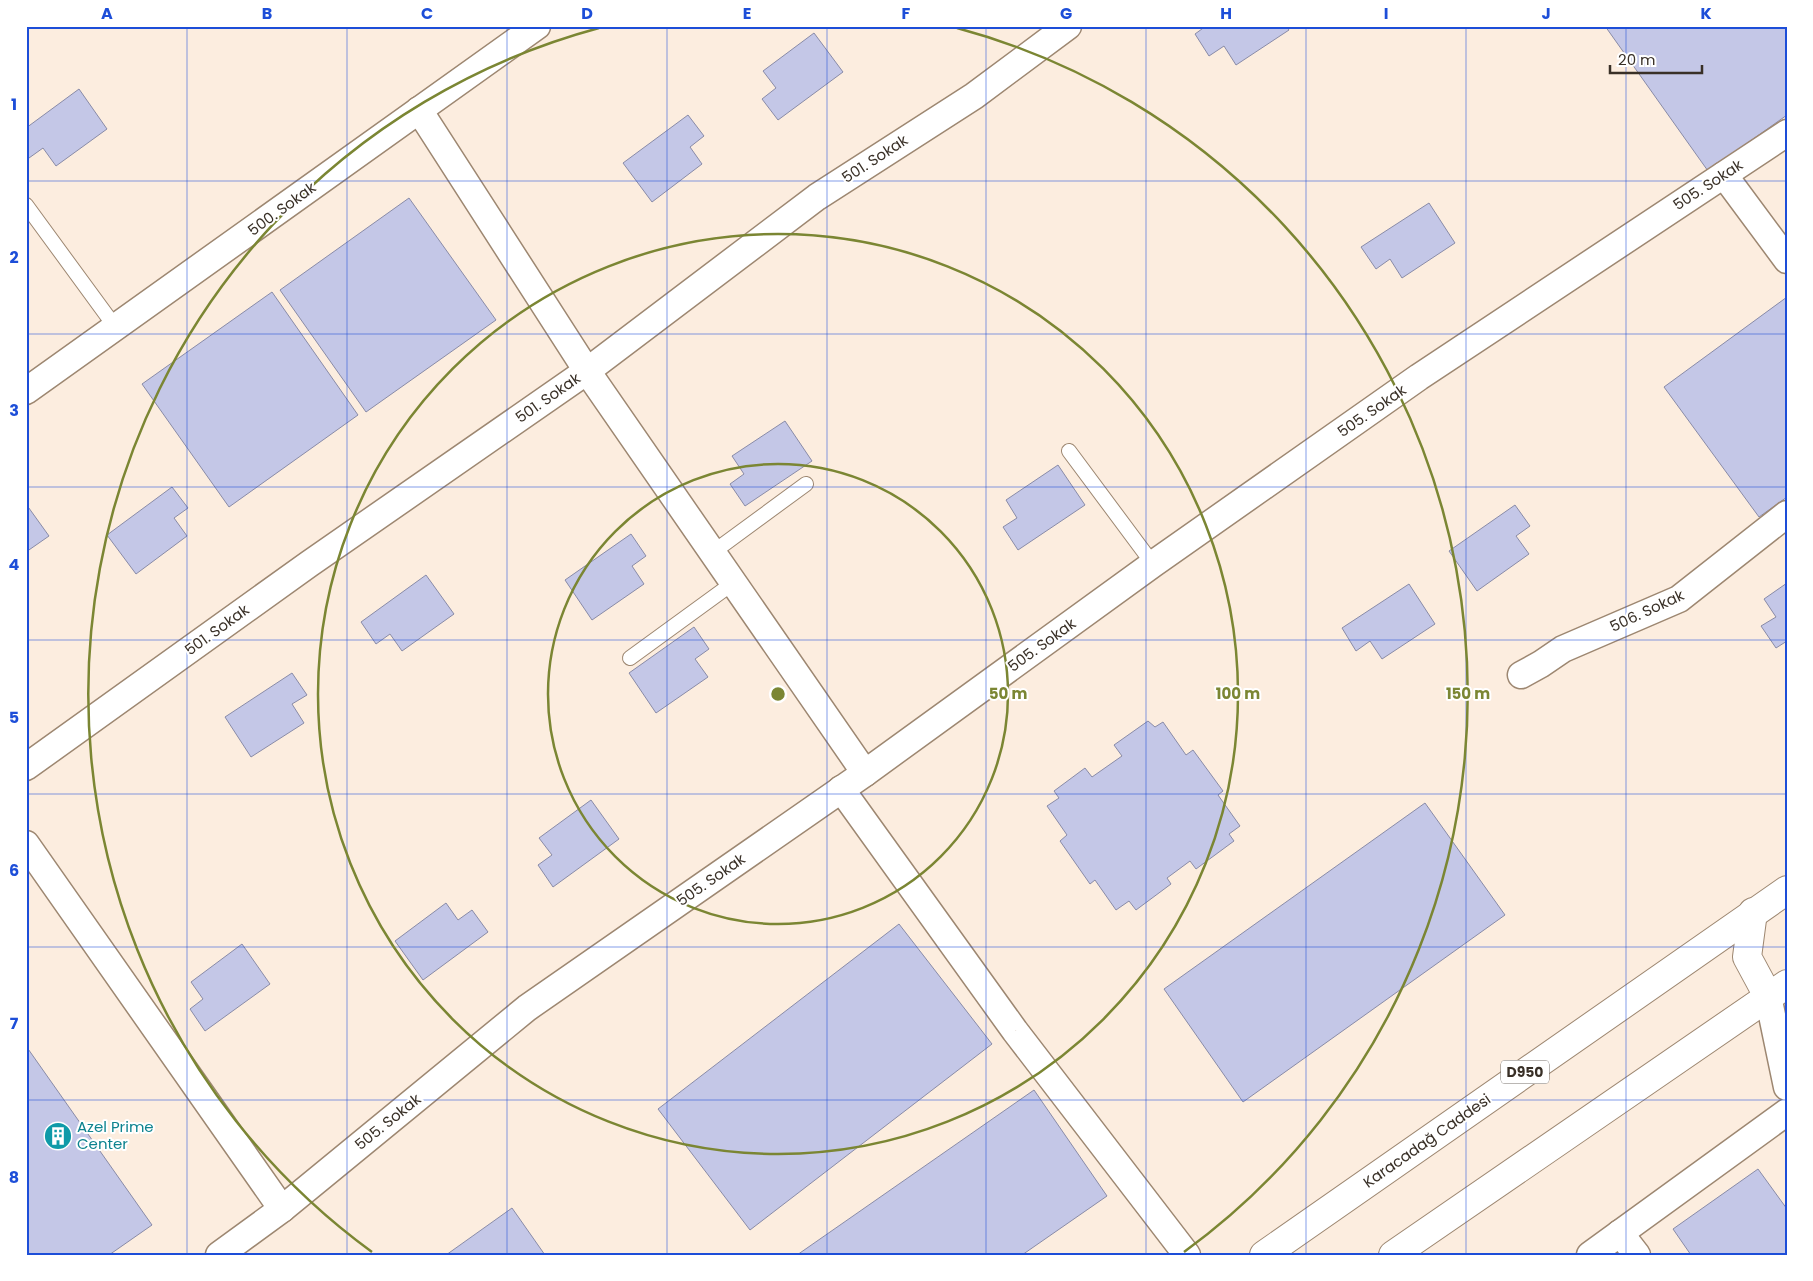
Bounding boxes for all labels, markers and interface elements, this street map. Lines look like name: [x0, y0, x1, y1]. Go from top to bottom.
text: A: [101, 2, 113, 25]
text: B: [262, 2, 272, 25]
text: C: [421, 2, 433, 25]
text: D: [581, 2, 593, 25]
text: E: [743, 2, 751, 25]
text: F: [902, 2, 911, 25]
text: G: [1060, 2, 1072, 25]
text: H: [1220, 2, 1232, 25]
text: I: [1384, 2, 1388, 25]
text: J: [1541, 2, 1551, 25]
text: K: [1700, 2, 1712, 25]
scale bar: [1610, 42, 1703, 74]
text: 20 m: [1618, 49, 1656, 70]
text: 1: [11, 93, 17, 116]
street label: 501. Sokak: [838, 129, 912, 188]
street label: 505. Sokak: [1669, 154, 1747, 215]
street label: 500. Sokak: [243, 177, 320, 240]
text: 2: [9, 246, 19, 269]
street label: 501. Sokak: [511, 367, 585, 428]
street label: 505. Sokak: [1333, 379, 1410, 442]
text: 3: [9, 399, 19, 422]
text: 4: [9, 553, 20, 576]
street label: 506. Sokak: [1606, 584, 1688, 637]
street label: 501. Sokak: [180, 599, 253, 660]
street label: 505. Sokak: [1003, 613, 1080, 676]
text: 50 m: [989, 683, 1027, 704]
text: 100 m: [1216, 683, 1260, 704]
text: 150 m: [1446, 683, 1490, 704]
centre of rings: [769, 685, 787, 703]
text: 5: [9, 706, 19, 729]
street label: 505. Sokak: [672, 848, 749, 911]
text: 6: [9, 859, 19, 882]
text: 7: [10, 1012, 19, 1035]
road number: D950: [1501, 1060, 1549, 1084]
street label: 505. Sokak: [350, 1088, 425, 1155]
street label: Karacadağ Caddesi: [1359, 1089, 1495, 1193]
place label: Azel Prime Center: [77, 1116, 154, 1154]
building icon: Azel Prime Center: [43, 1121, 73, 1151]
text: 8: [9, 1166, 19, 1189]

